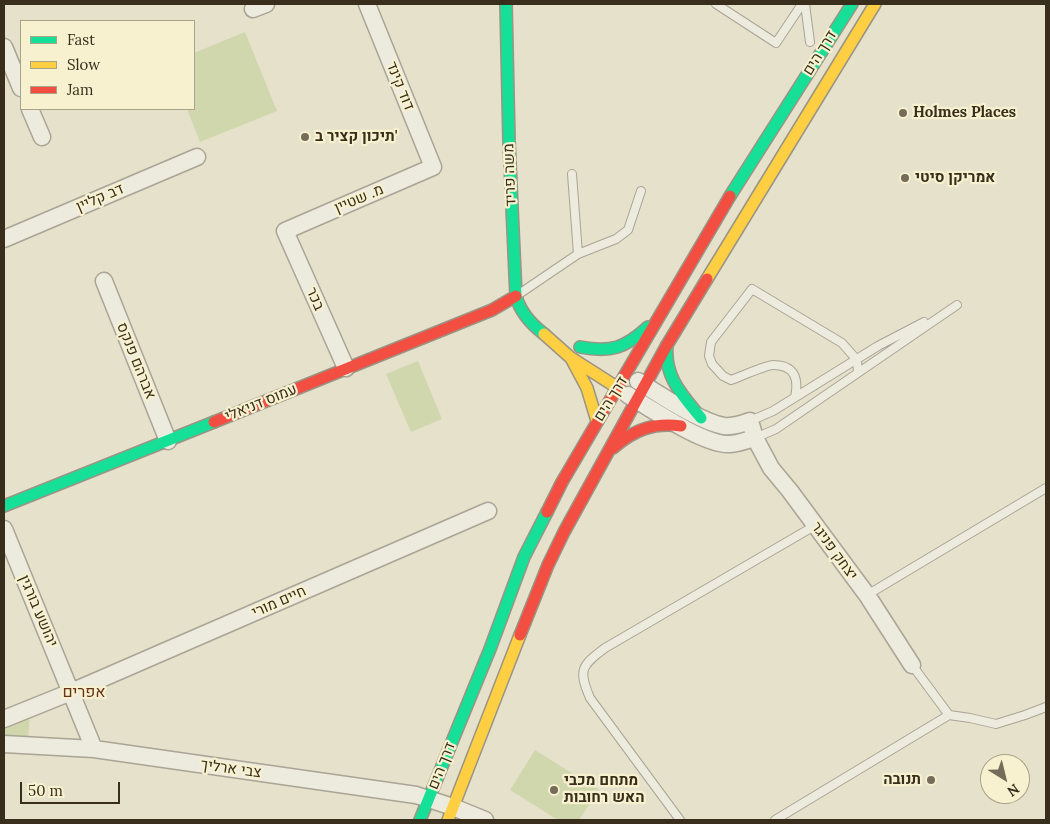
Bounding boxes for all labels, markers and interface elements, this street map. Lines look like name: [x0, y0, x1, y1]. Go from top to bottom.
legend: [20, 20, 195, 110]
street label: דרך הים: [799, 27, 841, 79]
text: Fast: [67, 30, 95, 49]
text: Slow: [67, 55, 100, 74]
street label: דוד קינד: [382, 59, 418, 113]
text: Jam: [67, 80, 94, 99]
place label: Holmes Places: [913, 104, 1016, 122]
marker: Holmes Places: [897, 107, 909, 119]
place label: תיכון קציר ב': [315, 128, 397, 146]
marker: תיכון קציר ב': [299, 131, 311, 143]
street label: משה פריד: [500, 143, 520, 207]
place label: אמריקן סיטי: [915, 169, 995, 187]
marker: אמריקן סיטי: [899, 172, 911, 184]
street label: דב קליין: [73, 180, 127, 216]
street label: מ. שטיין: [332, 181, 386, 217]
street label: בכר: [302, 285, 328, 313]
street label: אברהם פנקס: [113, 320, 159, 402]
street label: דרך הים: [590, 373, 632, 425]
street label: עמוס דניאלי: [223, 380, 299, 426]
street label: יצחק פניגר: [807, 518, 861, 584]
street label: יהושע בורגין: [15, 572, 61, 650]
street label: חיים מורי: [249, 582, 309, 622]
district label: אפרים: [62, 682, 106, 702]
street label: דרך הים: [424, 740, 460, 792]
north arrow: [980, 754, 1030, 804]
street label: צבי ארליך: [199, 756, 263, 782]
place label: תנובה: [883, 771, 921, 789]
scale bar: [22, 772, 122, 804]
place label: מתחם מכבי האש רחובות: [564, 772, 644, 807]
marker: תנובה: [925, 774, 937, 786]
text: N: [1004, 780, 1023, 801]
text: 50 m: [28, 781, 63, 800]
marker: מתחם מכבי האש רחובות: [548, 784, 560, 796]

